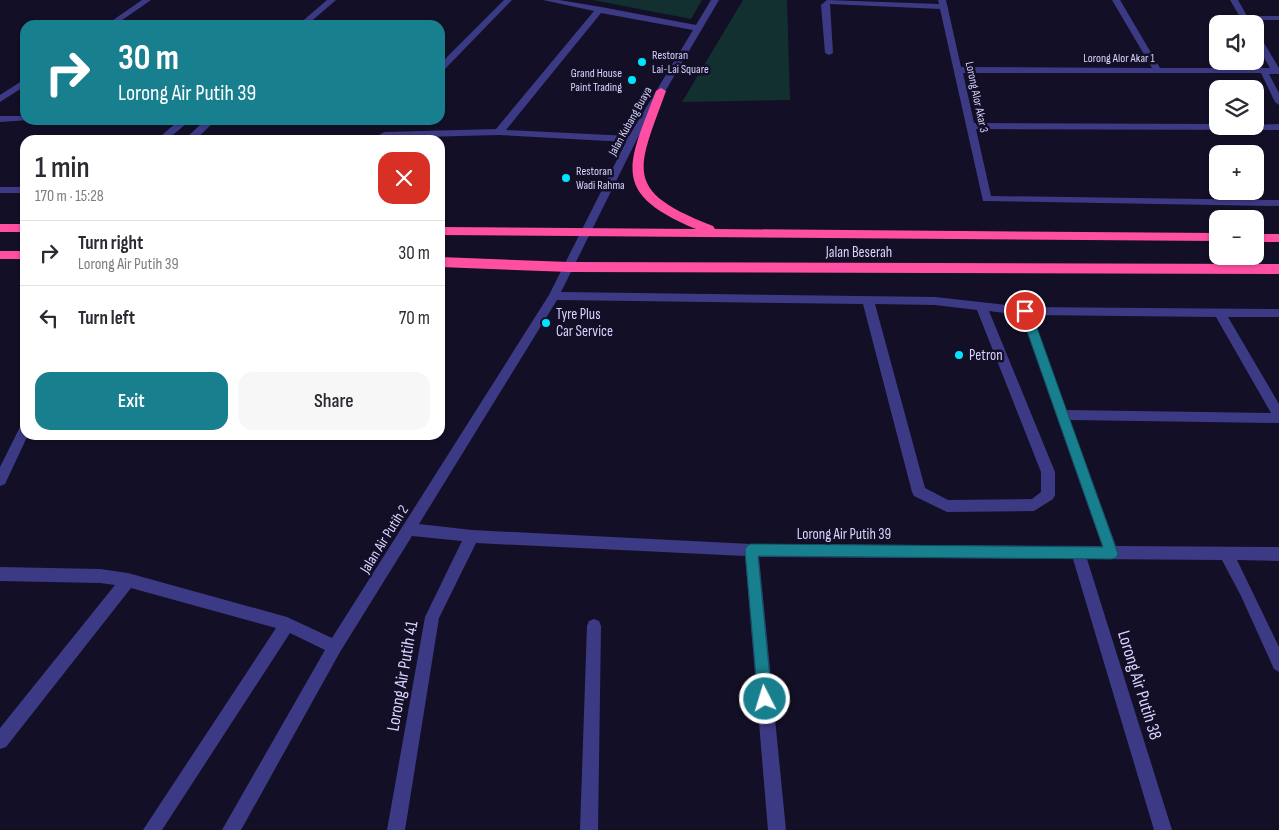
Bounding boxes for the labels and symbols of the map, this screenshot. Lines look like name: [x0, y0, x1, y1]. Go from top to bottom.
place label: Restoran Lai-Lai Square: [652, 48, 709, 77]
street label: Lorong Alor Akar 1: [1083, 51, 1155, 66]
marker: Restoran Lai-Lai Square: [636, 56, 648, 68]
street label: Lorong Alor Akar 3: [962, 60, 991, 134]
place label: Grand House Paint Trading: [570, 66, 622, 95]
marker: Grand House Paint Trading: [626, 74, 638, 86]
street label: Jalan Kubang Buaya: [605, 84, 656, 159]
place label: Restoran Wadi Rahma: [576, 164, 625, 193]
marker: Restoran Wadi Rahma: [560, 172, 572, 184]
street label: Jalan Beserah: [825, 243, 892, 262]
pin: [1004, 290, 1046, 332]
place label: Tyre Plus Car Service: [556, 305, 613, 341]
marker: Tyre Plus Car Service: [540, 317, 552, 329]
place label: Petron: [969, 346, 1003, 365]
marker: Petron: [953, 349, 965, 361]
street label: Jalan Air Putih 2: [355, 502, 413, 578]
street label: Lorong Air Putih 39: [797, 525, 891, 544]
street label: Lorong Air Putih 41: [382, 619, 423, 733]
street label: Lorong Air Putih 38: [1113, 628, 1166, 742]
position arrow: [738, 672, 790, 724]

